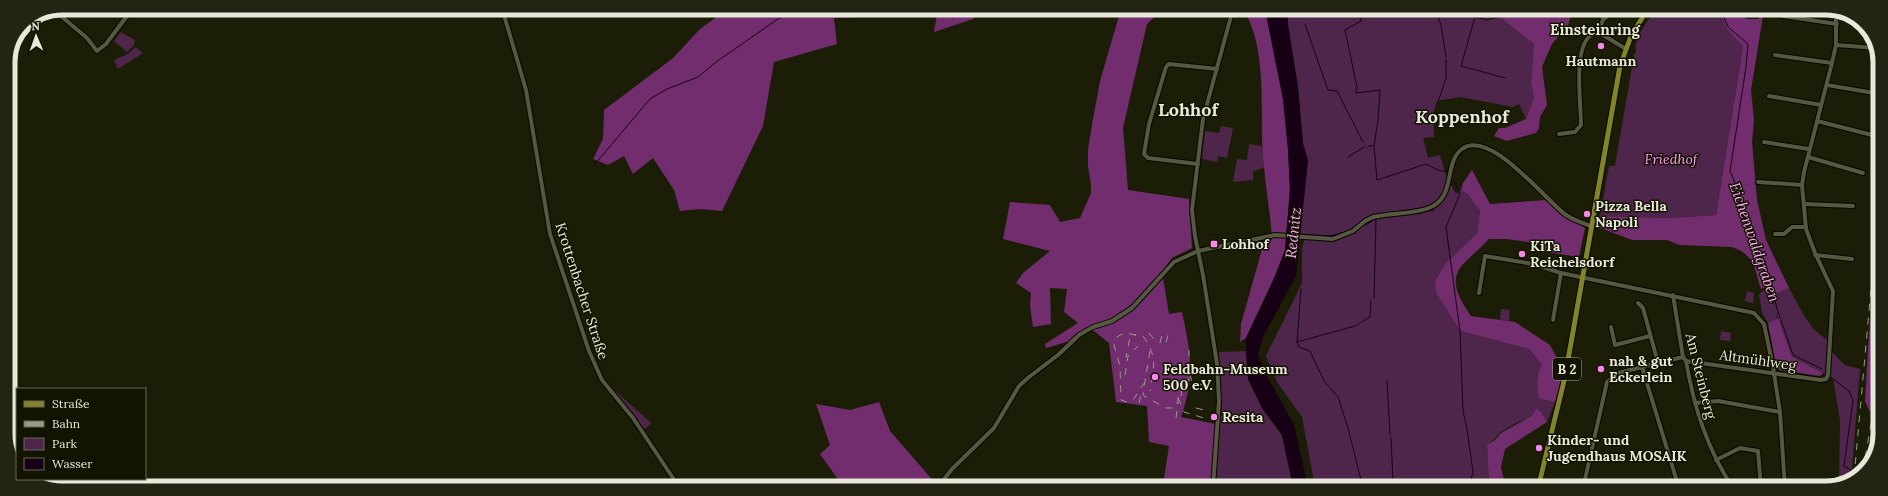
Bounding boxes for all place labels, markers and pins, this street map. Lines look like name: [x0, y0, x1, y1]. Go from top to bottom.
marker: Hautmann: [1596, 41, 1606, 51]
place label: Hautmann: [1566, 52, 1637, 70]
place label: Pizza Bella Napoli: [1595, 197, 1667, 231]
marker: Pizza Bella Napoli: [1582, 209, 1592, 219]
place label: Lohhof: [1222, 235, 1270, 253]
place label: KiTa Reichelsdorf: [1530, 237, 1615, 271]
marker: Lohhof: [1209, 239, 1219, 249]
marker: KiTa Reichelsdorf: [1517, 249, 1527, 259]
place label: nah & gut Eckerlein: [1609, 352, 1673, 386]
place label: Feldbahn-Museum 500 e.V.: [1163, 360, 1288, 394]
marker: nah & gut Eckerlein: [1596, 364, 1606, 374]
marker: Feldbahn-Museum 500 e.V.: [1150, 372, 1160, 382]
place label: Resita: [1222, 408, 1264, 426]
marker: Resita: [1209, 412, 1219, 422]
place label: Kinder- und Jugendhaus MOSAIK: [1547, 431, 1687, 465]
marker: Kinder- und Jugendhaus MOSAIK: [1534, 443, 1544, 453]

